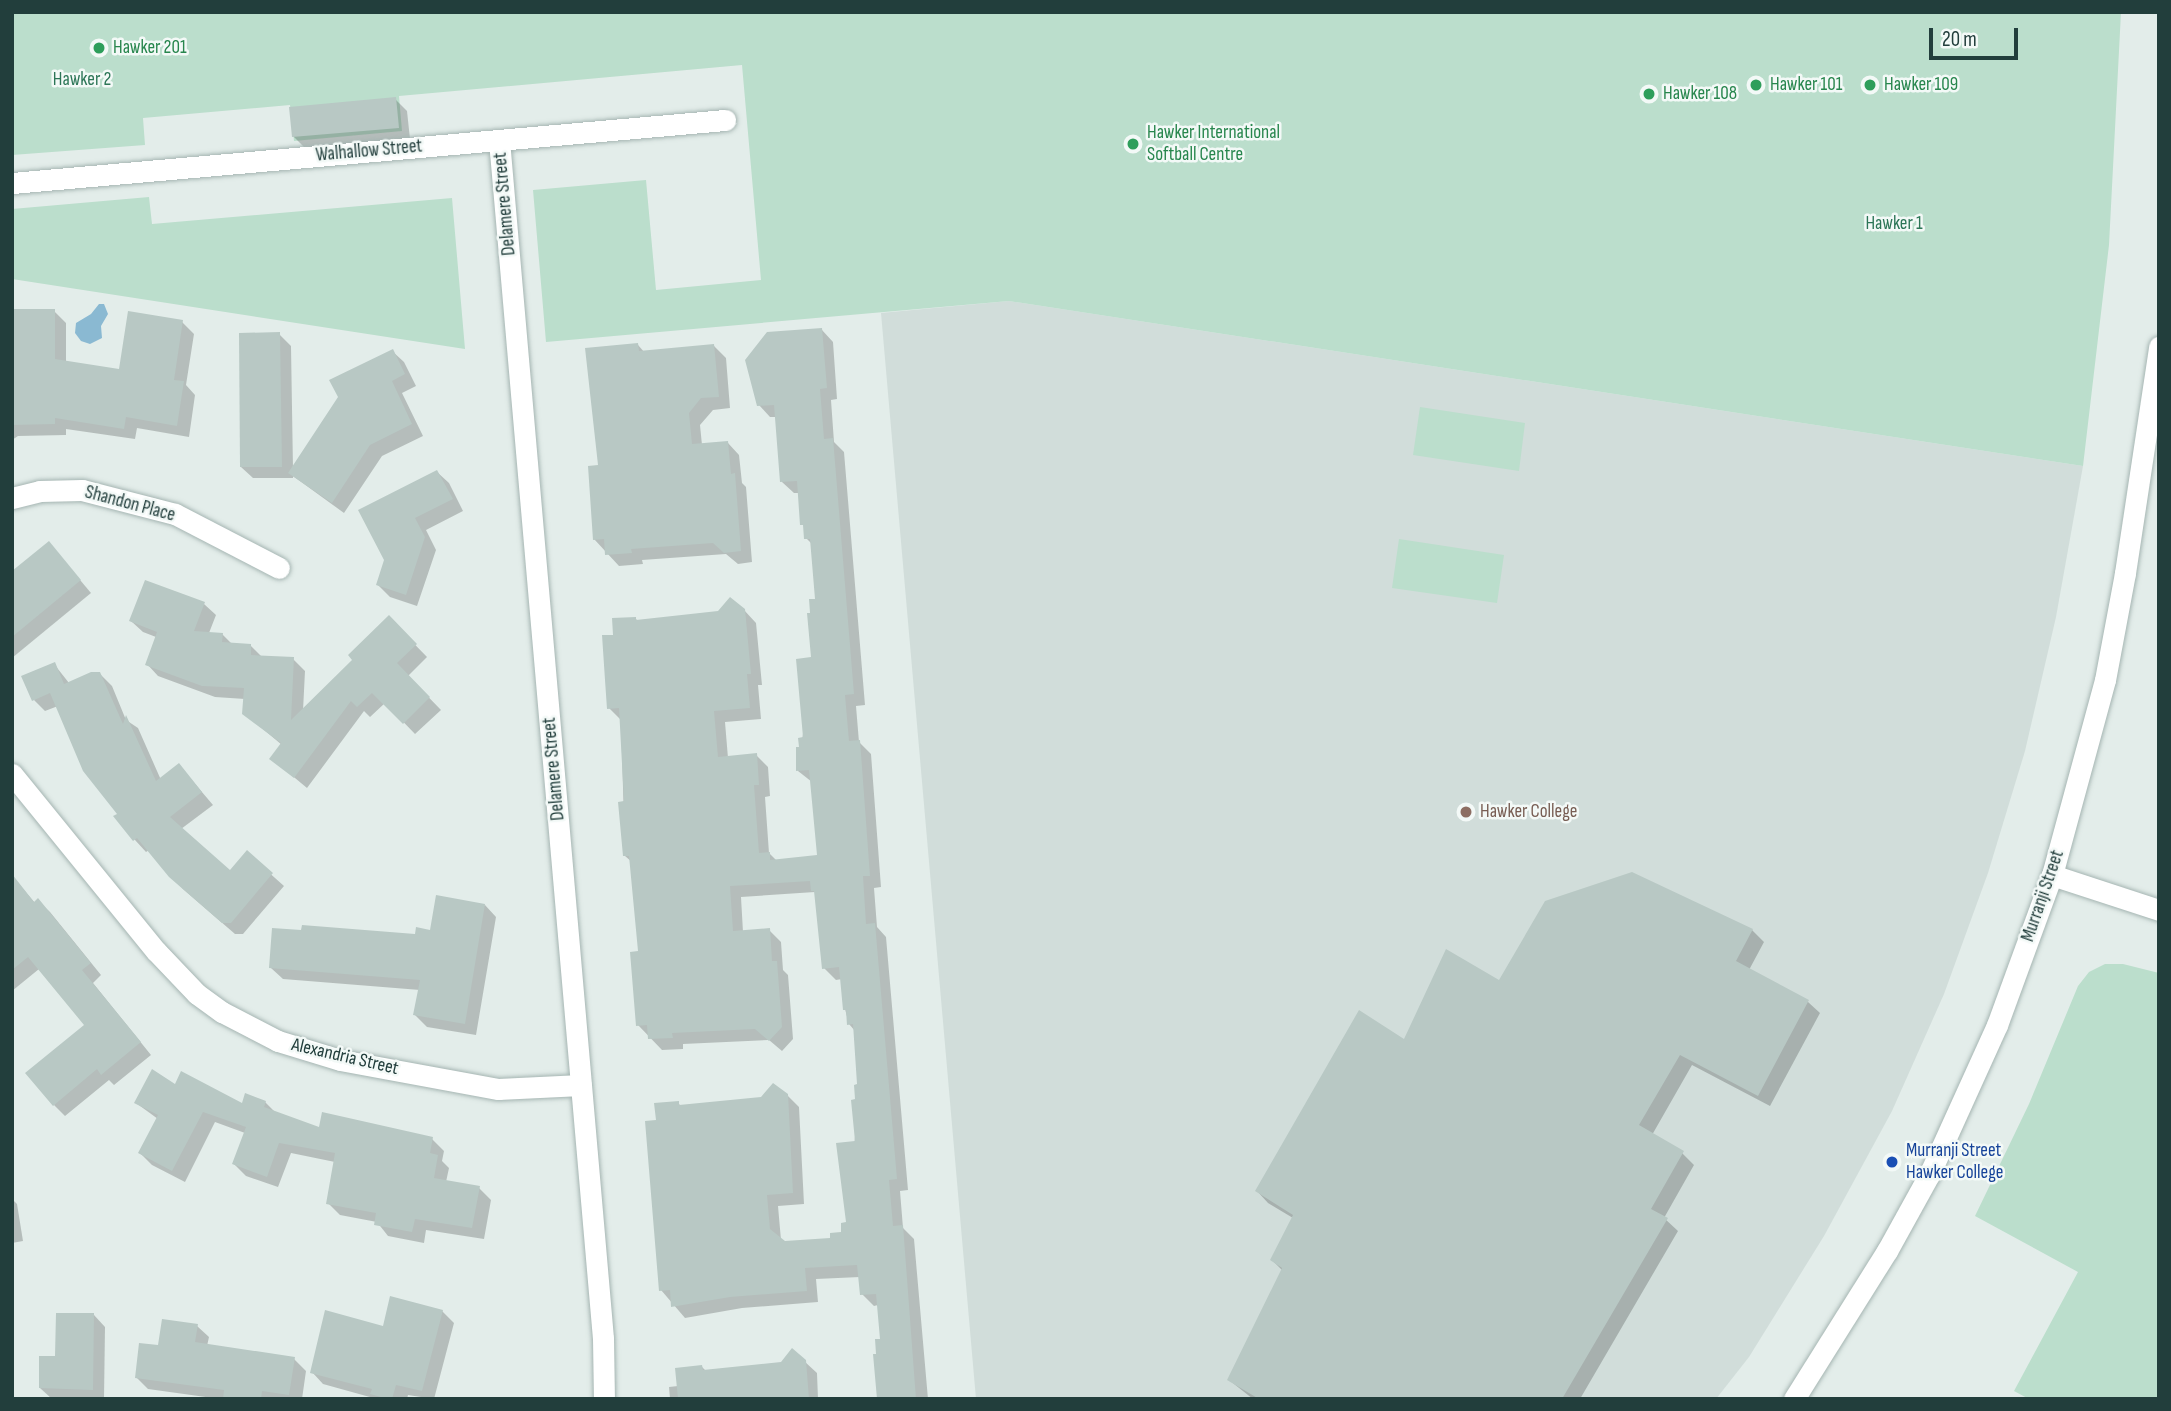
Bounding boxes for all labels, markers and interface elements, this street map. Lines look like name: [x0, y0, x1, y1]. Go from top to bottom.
scale bar: [1933, 14, 2022, 58]
text: 20 m: [1942, 27, 1977, 52]
place label: Hawker 201: [113, 37, 187, 59]
marker: Hawker 201: [91, 40, 107, 56]
park label: Hawker 2: [53, 69, 111, 91]
place label: Hawker 101: [1770, 74, 1842, 96]
place label: Hawker 109: [1884, 74, 1958, 96]
marker: Hawker 101: [1748, 77, 1764, 93]
marker: Hawker 109: [1862, 77, 1878, 93]
place label: Hawker 108: [1663, 83, 1737, 105]
marker: Hawker 108: [1641, 86, 1657, 102]
place label: Hawker International Softball Centre: [1147, 122, 1280, 166]
street label: Walhallow Street: [315, 135, 423, 167]
marker: Hawker International Softball Centre: [1125, 136, 1141, 152]
street label: Delamere Street: [489, 151, 521, 257]
park label: Hawker 1: [1865, 213, 1923, 235]
street label: Shandon Place: [82, 481, 178, 527]
street label: Delamere Street: [538, 716, 570, 822]
place label: Hawker College: [1480, 801, 1577, 823]
marker: Hawker College: [1458, 804, 1474, 820]
street label: Murranji Street: [2017, 847, 2069, 945]
street label: Alexandria Street: [289, 1034, 401, 1080]
place label: Murranji Street Hawker College: [1906, 1140, 2003, 1184]
marker: Murranji Street Hawker College: [1884, 1154, 1900, 1170]

